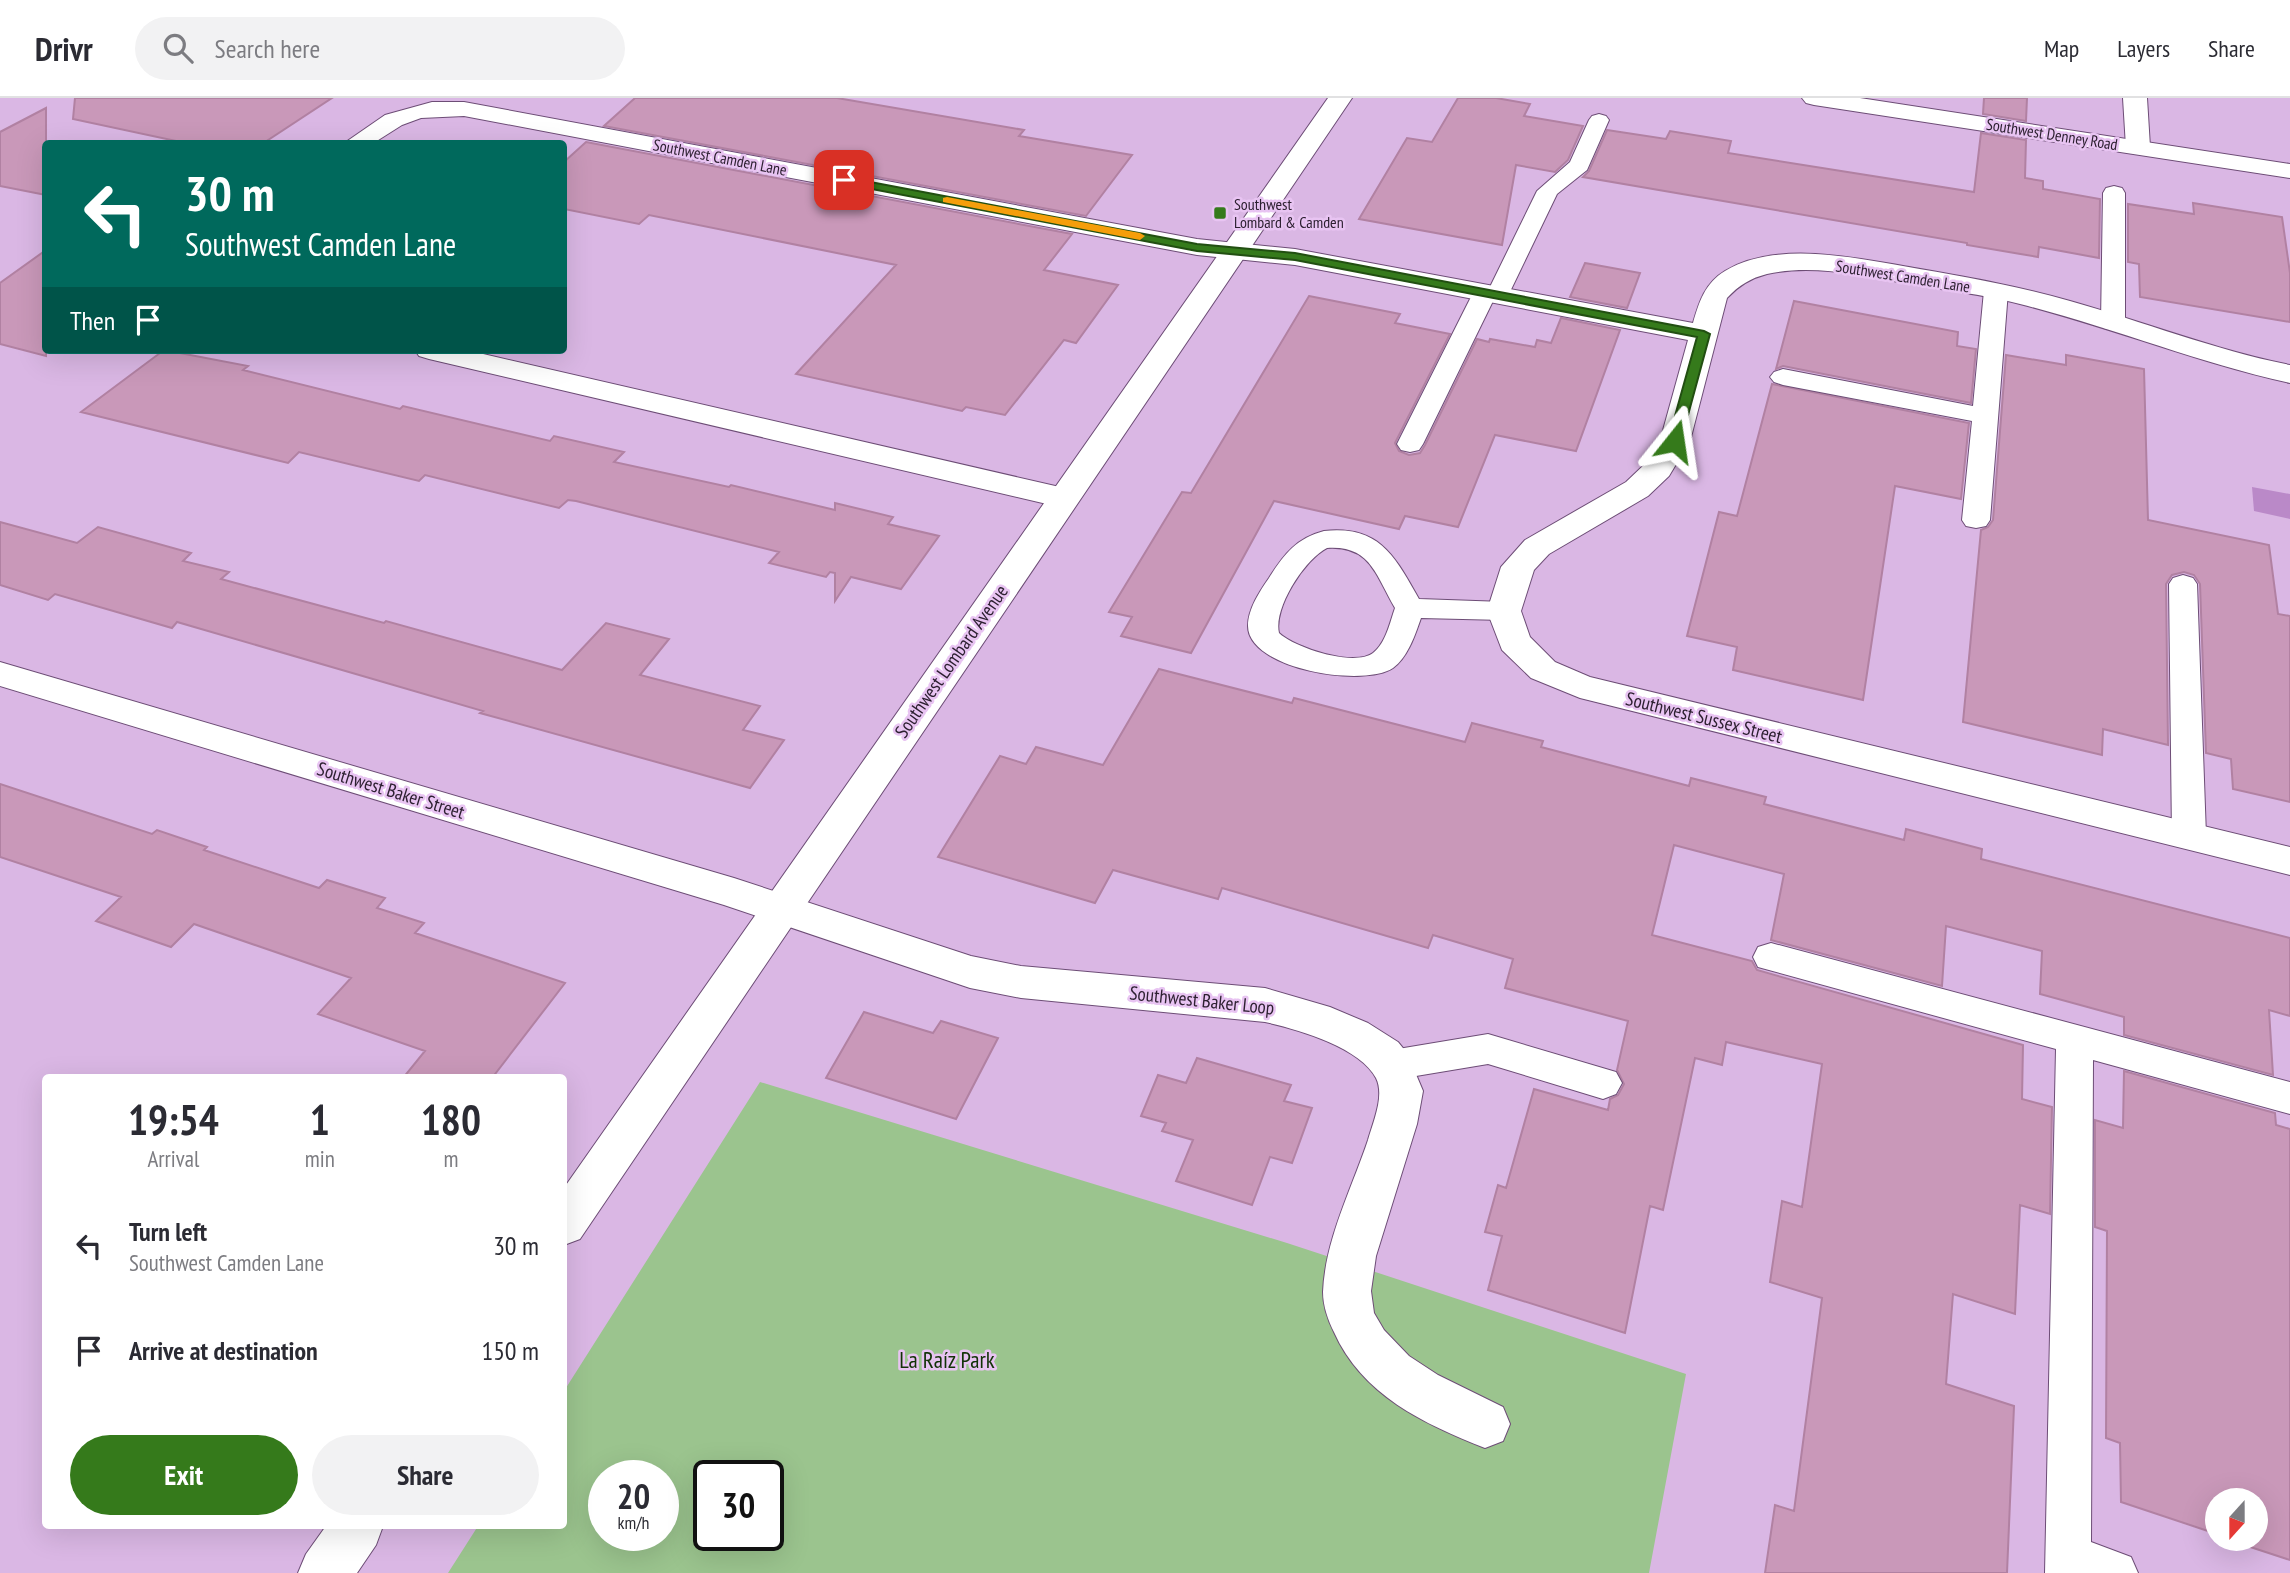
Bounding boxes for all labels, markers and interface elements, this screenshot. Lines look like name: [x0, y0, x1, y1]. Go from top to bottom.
search box: [135, 17, 625, 80]
text: Drivr: [35, 27, 93, 70]
icon: search: [159, 29, 197, 67]
text: Search here: [215, 32, 320, 65]
text: Map: [2044, 33, 2079, 64]
text: Layers: [2117, 33, 2170, 64]
text: Share: [2208, 33, 2255, 64]
street label: Southwest Denney Road: [1985, 114, 2119, 154]
street label: Southwest Camden Lane: [652, 134, 788, 180]
pin: [814, 150, 874, 210]
text: 30 m: [185, 161, 274, 225]
icon: arrive: [825, 161, 863, 199]
icon: left: [70, 168, 161, 259]
place label: Southwest Lombard & Camden: [1234, 194, 1344, 232]
marker: Southwest Lombard & Camden: [1212, 205, 1228, 221]
text: Southwest Camden Lane: [185, 223, 456, 265]
street label: Southwest Camden Lane: [1834, 256, 1972, 296]
icon: arrive: [129, 301, 167, 339]
text: Then: [70, 304, 115, 337]
position arrow: [1638, 404, 1712, 478]
street label: Southwest Lombard Avenue: [889, 580, 1013, 742]
street label: Southwest Sussex Street: [1623, 686, 1785, 748]
street label: Southwest Baker Street: [314, 756, 468, 824]
street label: Southwest Baker Loop: [1129, 980, 1275, 1020]
text: 19:54: [128, 1092, 219, 1147]
text: 1: [310, 1092, 330, 1147]
text: 180: [421, 1092, 481, 1147]
text: Arrival: [147, 1144, 199, 1173]
text: min: [305, 1144, 335, 1173]
text: m: [443, 1144, 458, 1173]
text: Turn left: [129, 1215, 207, 1248]
icon: left: [70, 1227, 108, 1265]
text: 30 m: [493, 1229, 539, 1262]
text: Southwest Camden Lane: [129, 1248, 324, 1277]
icon: arrive: [70, 1332, 108, 1370]
text: Arrive at destination: [129, 1334, 318, 1367]
text: 150 m: [481, 1334, 539, 1367]
park label: La Raíz Park: [899, 1345, 995, 1374]
button: Exit: [70, 1435, 298, 1515]
button: Share: [312, 1435, 539, 1515]
speed limit sign: 30: [693, 1460, 784, 1551]
text: 20: [617, 1473, 650, 1519]
north arrow: [2205, 1488, 2268, 1550]
map controls: [2205, 1488, 2268, 1551]
text: km/h: [618, 1511, 649, 1534]

